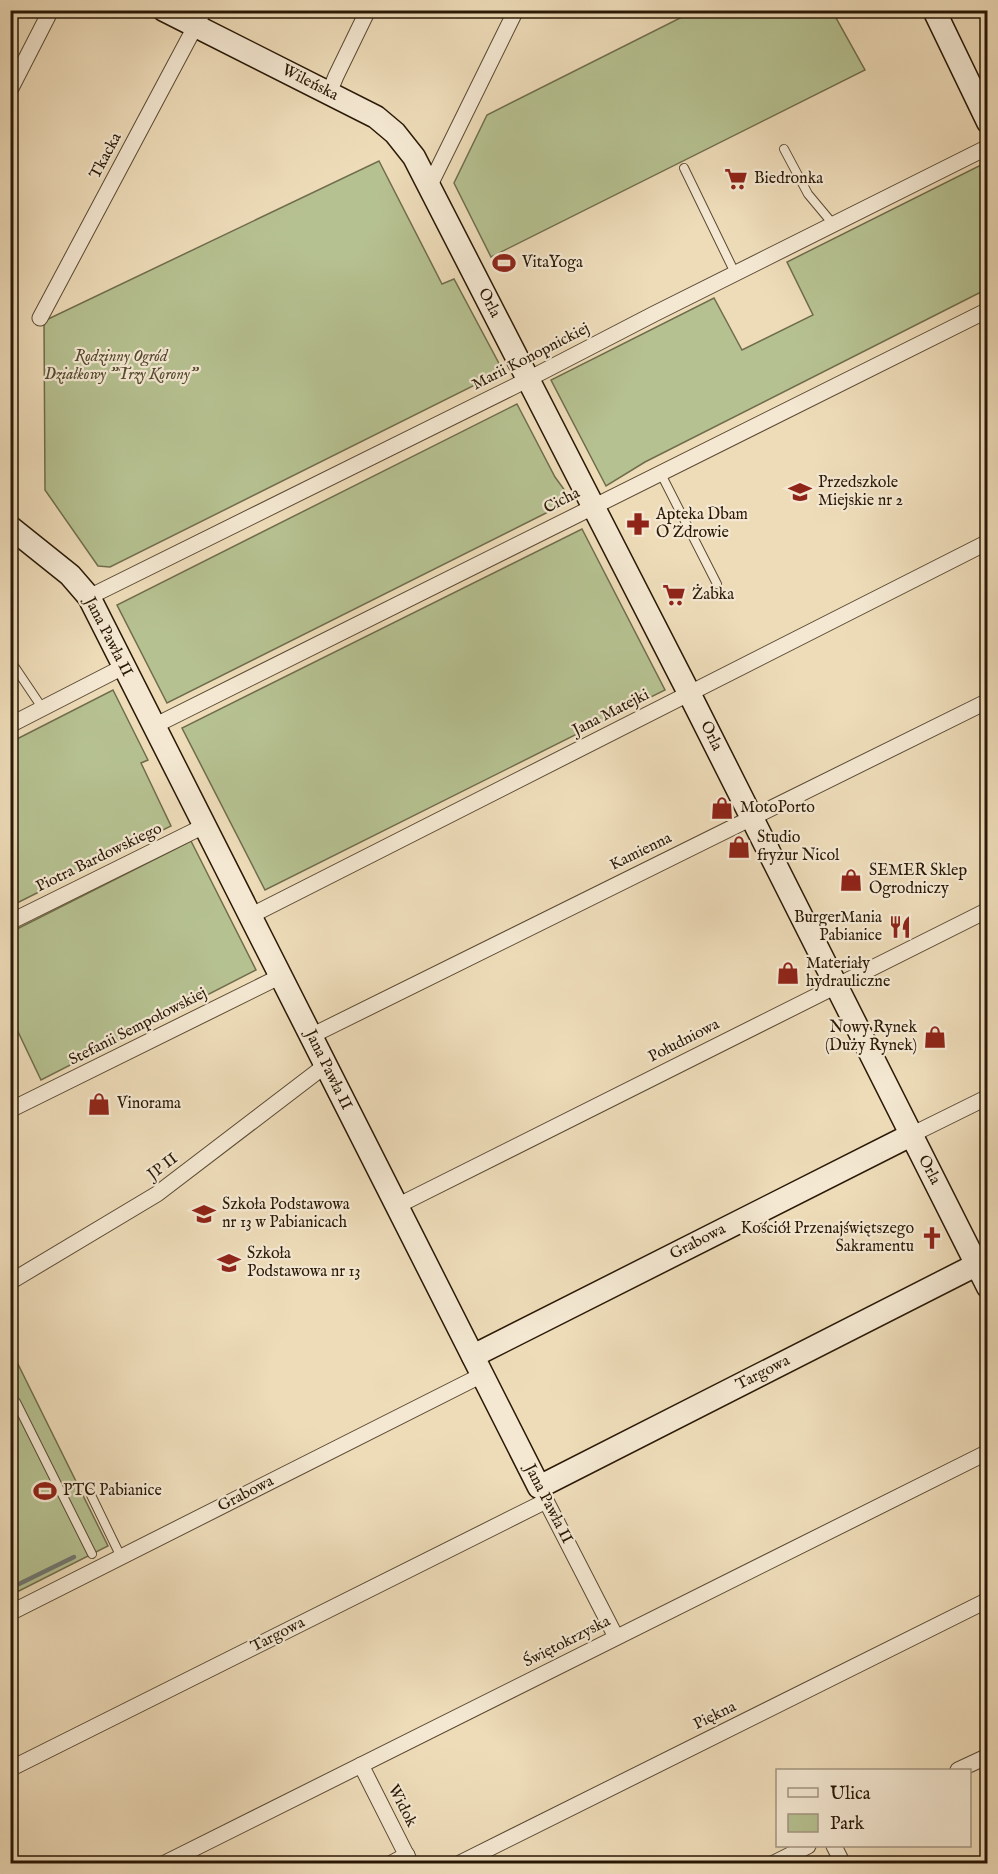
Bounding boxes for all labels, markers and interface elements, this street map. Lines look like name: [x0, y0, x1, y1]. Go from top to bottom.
street label: Wileńska: [278, 60, 342, 106]
street label: Tkacka: [86, 129, 126, 183]
supermarket icon: Biedronka: [723, 166, 749, 192]
place label: Biedronka: [754, 169, 823, 189]
sports icon: VitaYoga: [491, 250, 517, 276]
place label: VitaYoga: [521, 253, 583, 273]
street label: Orla: [473, 285, 505, 321]
street label: Marii Konopnickiej: [469, 319, 593, 395]
park label: Rodzinny Ogród Działkowy "Trzy Korony": [44, 347, 200, 385]
place label: Przedszkole Miejskie nr 2: [818, 473, 903, 511]
school or university icon: Przedszkole Miejskie nr 2: [787, 479, 813, 505]
street label: Cicha: [541, 483, 583, 519]
place label: Apteka Dbam O Zdrowie: [655, 505, 748, 543]
pharmacy icon: Apteka Dbam O Zdrowie: [625, 511, 651, 537]
supermarket icon: Żabka: [661, 582, 687, 608]
place label: Żabka: [692, 583, 734, 605]
street label: Jana Pawła II: [78, 592, 137, 680]
street label: Jana Matejki: [568, 685, 653, 742]
street label: Orla: [695, 718, 727, 754]
shop icon: MotoPorto: [709, 795, 735, 821]
place label: MotoPorto: [740, 798, 815, 818]
street label: Piotra Bardowskiego: [33, 819, 166, 897]
street label: Kamienna: [607, 828, 675, 876]
place label: Studio fryzur Nicol: [757, 828, 840, 866]
shop icon: Studio fryzur Nicol: [726, 834, 752, 860]
place label: SEMER Sklep Ogrodniczy: [869, 861, 967, 899]
shop icon: SEMER Sklep Ogrodniczy: [838, 867, 864, 893]
place label: BurgerMania Pabianice: [794, 908, 882, 946]
restaurant icon: BurgerMania Pabianice: [887, 914, 913, 940]
place label: Materiały hydrauliczne: [806, 954, 890, 992]
shop icon: Materiały hydrauliczne: [775, 960, 801, 986]
street label: Stefanii Sempołowskiej: [66, 984, 210, 1070]
street label: Południowa: [645, 1015, 723, 1067]
place label: Nowy Rynek (Duży Rynek): [825, 1018, 917, 1056]
shop icon: Nowy Rynek (Duży Rynek): [922, 1024, 948, 1050]
street label: Jana Pawła II: [299, 1025, 356, 1113]
shop icon: Vinorama: [86, 1091, 112, 1117]
place label: Vinorama: [116, 1094, 181, 1114]
street label: JP II: [142, 1149, 182, 1186]
street label: Orla: [913, 1152, 945, 1188]
place label: Szkoła Podstawowa nr 13 w Pabianicach: [222, 1195, 350, 1233]
school or university icon: Szkoła Podstawowa nr 13 w Pabianicach: [191, 1201, 217, 1227]
street label: Grabowa: [667, 1219, 729, 1265]
place label: Kościół Przenajświętszego Sakramentu: [741, 1219, 914, 1257]
church icon: Kościół Przenajświętszego Sakramentu: [919, 1225, 945, 1251]
place label: Szkoła Podstawowa nr 13: [247, 1244, 361, 1282]
school or university icon: Szkoła Podstawowa nr 13: [216, 1250, 242, 1276]
street label: Targowa: [733, 1351, 793, 1395]
street label: Jana Pawła II: [518, 1459, 577, 1547]
street label: Grabowa: [215, 1471, 277, 1517]
sports icon: PTC Pabianice: [32, 1478, 58, 1504]
place label: PTC Pabianice: [63, 1481, 162, 1501]
street label: Świętokrzyska: [519, 1610, 614, 1672]
street label: Targowa: [248, 1613, 308, 1657]
street label: Piękna: [690, 1697, 740, 1735]
legend: [776, 1769, 971, 1847]
street label: Widok: [383, 1781, 421, 1831]
text: Ulica: [830, 1783, 871, 1806]
text: Park: [830, 1813, 865, 1836]

